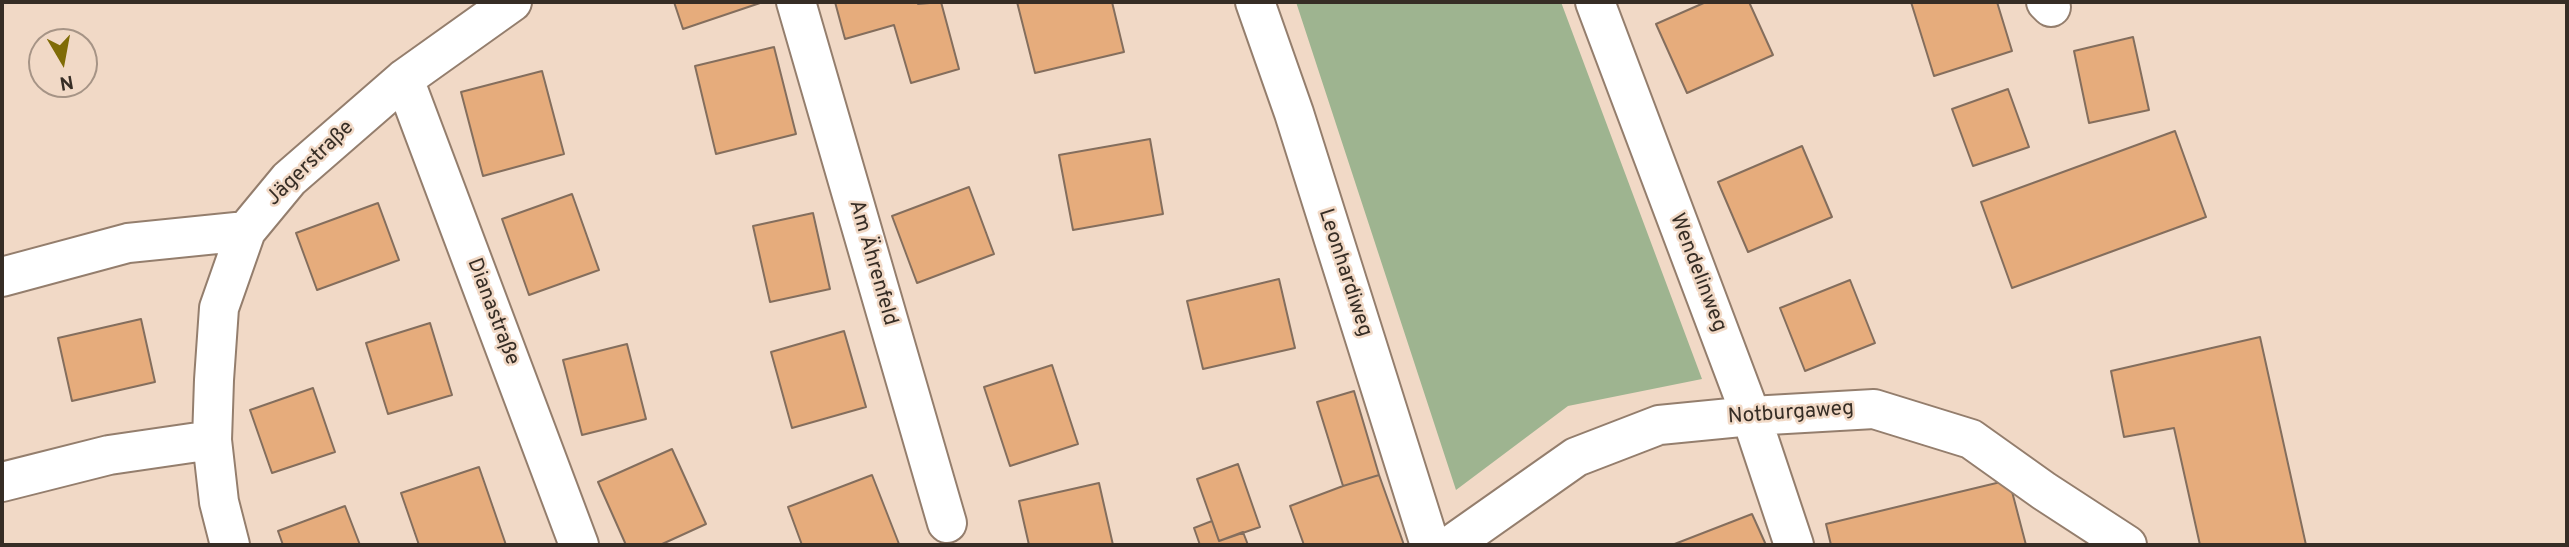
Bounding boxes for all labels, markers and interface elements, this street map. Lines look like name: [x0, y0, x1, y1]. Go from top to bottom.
north arrow: [28, 28, 98, 98]
text: N: [57, 69, 75, 95]
street label: Jägerstraße: [262, 116, 360, 212]
street label: Am Ährenfeld: [842, 197, 902, 329]
street label: Leonhardiweg: [1311, 206, 1377, 340]
street label: Wendelinweg: [1663, 210, 1731, 336]
street label: Dianastraße: [460, 255, 524, 369]
street label: Notburgaweg: [1727, 397, 1855, 431]

